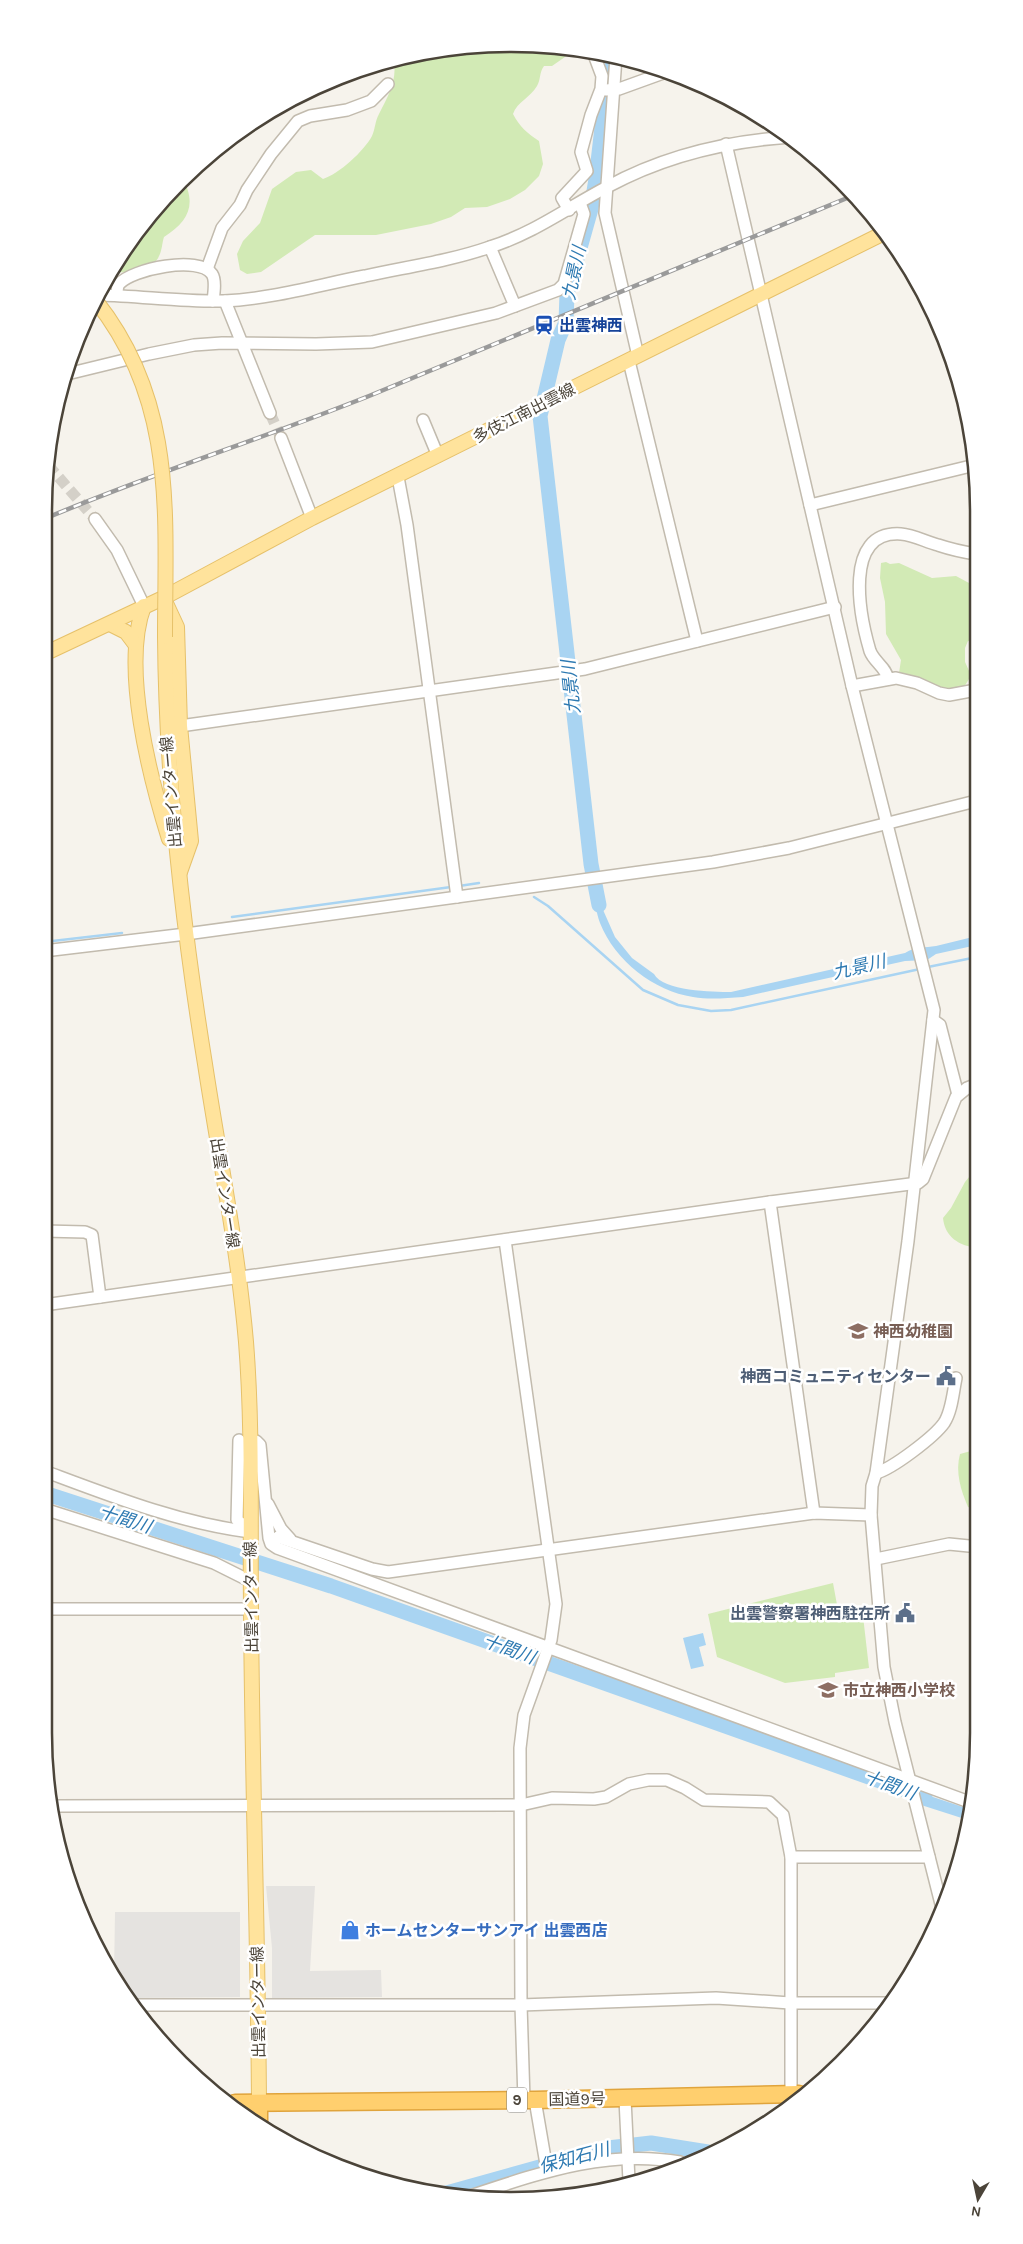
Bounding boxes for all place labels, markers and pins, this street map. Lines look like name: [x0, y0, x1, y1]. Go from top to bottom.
station icon: 出雲神西: [533, 314, 555, 336]
place label: 出雲神西: [559, 316, 623, 335]
school or university icon: 神西幼稚園: [847, 1320, 869, 1342]
place label: 神西幼稚園: [873, 1322, 953, 1341]
public building icon: 神西コミュニティセンター: [935, 1365, 957, 1387]
place label: 神西コミュニティセンター: [740, 1367, 931, 1386]
public building icon: 出雲警察署神西駐在所: [894, 1602, 916, 1624]
place label: 出雲警察署神西駐在所: [730, 1604, 890, 1623]
school or university icon: 市立神西小学校: [817, 1679, 839, 1701]
place label: 市立神西小学校: [843, 1681, 955, 1700]
shop icon: ホームセンターサンアイ 出雲西店: [339, 1919, 361, 1941]
place label: ホームセンターサンアイ 出雲西店: [365, 1921, 607, 1940]

